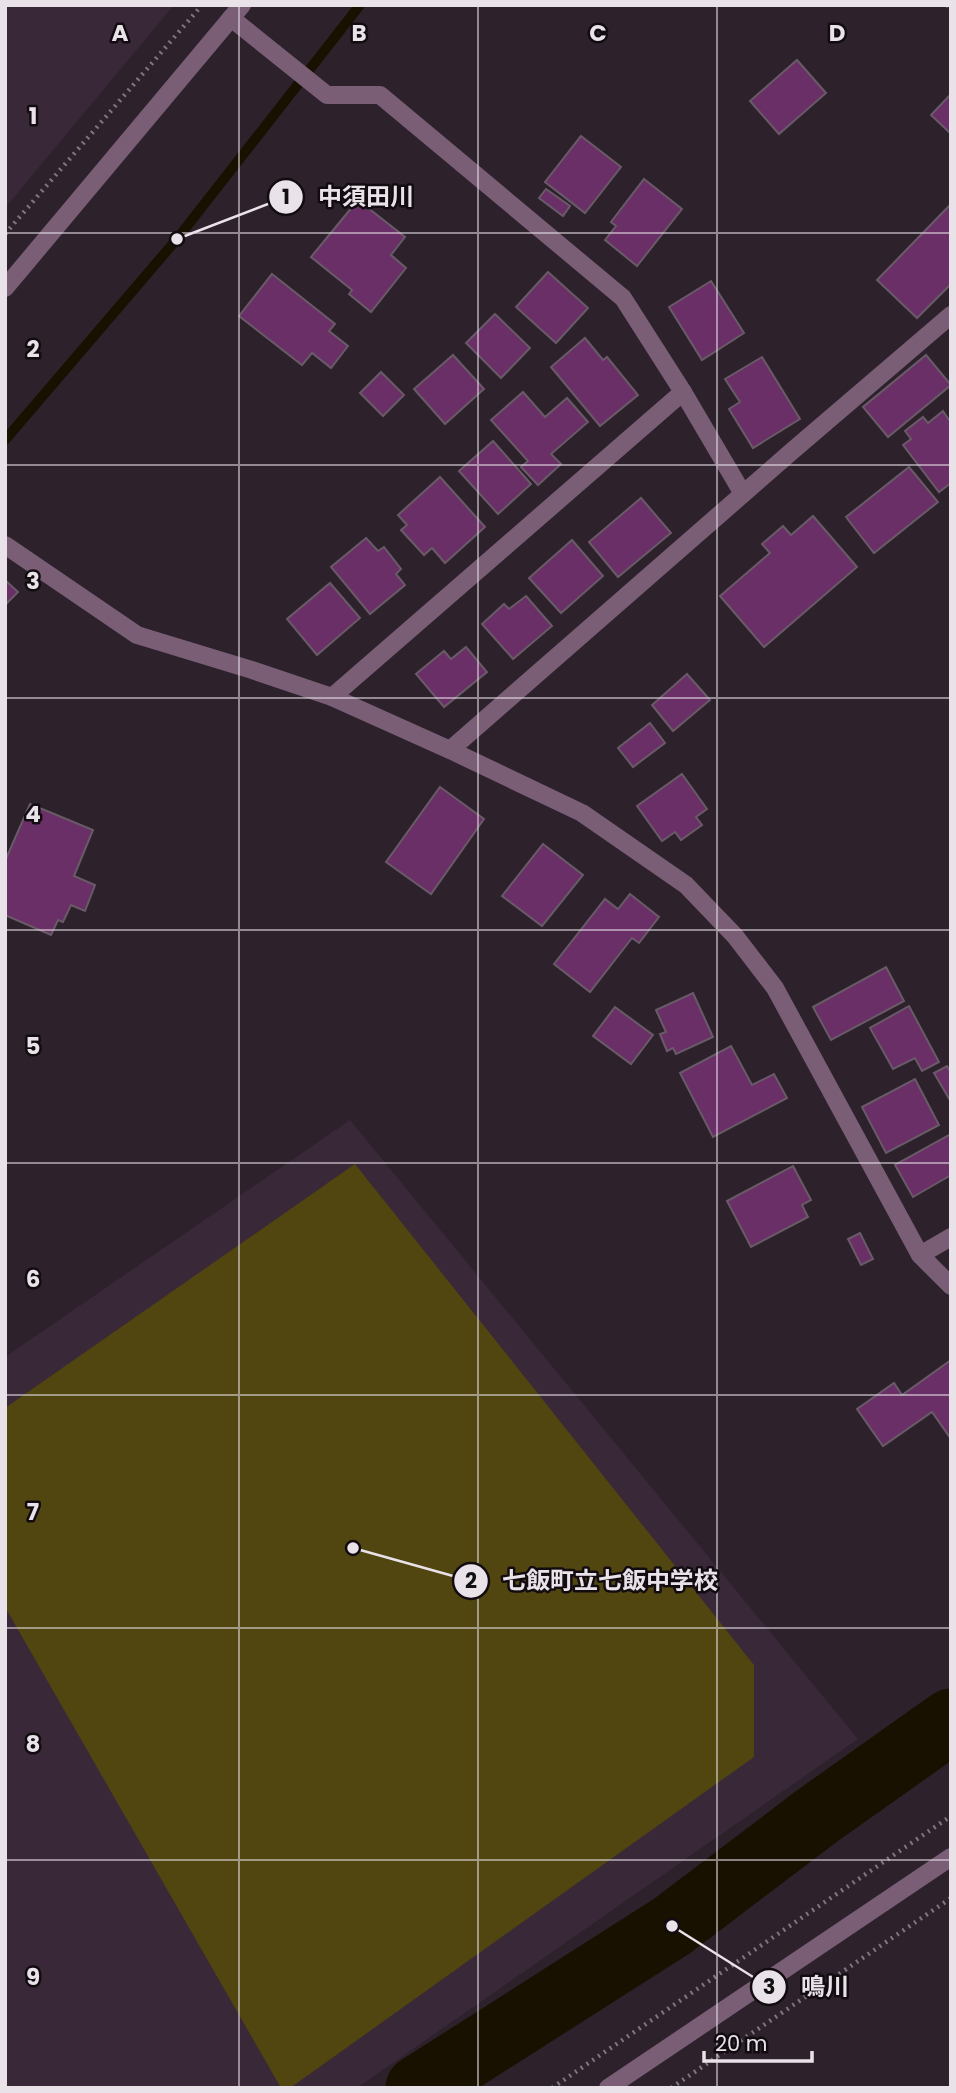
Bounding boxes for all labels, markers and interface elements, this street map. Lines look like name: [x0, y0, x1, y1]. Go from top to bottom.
text: A: [112, 17, 129, 49]
text: B: [351, 17, 367, 49]
text: C: [589, 17, 607, 49]
text: D: [829, 17, 845, 49]
text: 1: [29, 100, 37, 132]
callout: 中須田川: [269, 175, 428, 220]
text: 中須田川: [318, 180, 414, 213]
text: 1: [282, 182, 290, 211]
text: 2: [26, 333, 40, 365]
text: 3: [26, 565, 40, 597]
text: 4: [25, 798, 41, 830]
text: 5: [26, 1030, 40, 1062]
text: 6: [26, 1263, 40, 1295]
text: 7: [27, 1496, 39, 1528]
callout: 七飯町立七飯中学校: [453, 1558, 732, 1603]
text: 七飯町立七飯中学校: [502, 1564, 718, 1597]
text: 2: [465, 1566, 477, 1595]
text: 8: [26, 1728, 40, 1760]
text: 9: [26, 1961, 40, 1993]
callout: 鳴川: [752, 1964, 863, 2009]
text: 鳴川: [801, 1970, 849, 2003]
text: 3: [763, 1972, 775, 2001]
scale bar: [704, 2020, 813, 2064]
text: 20 m: [715, 2029, 768, 2058]

